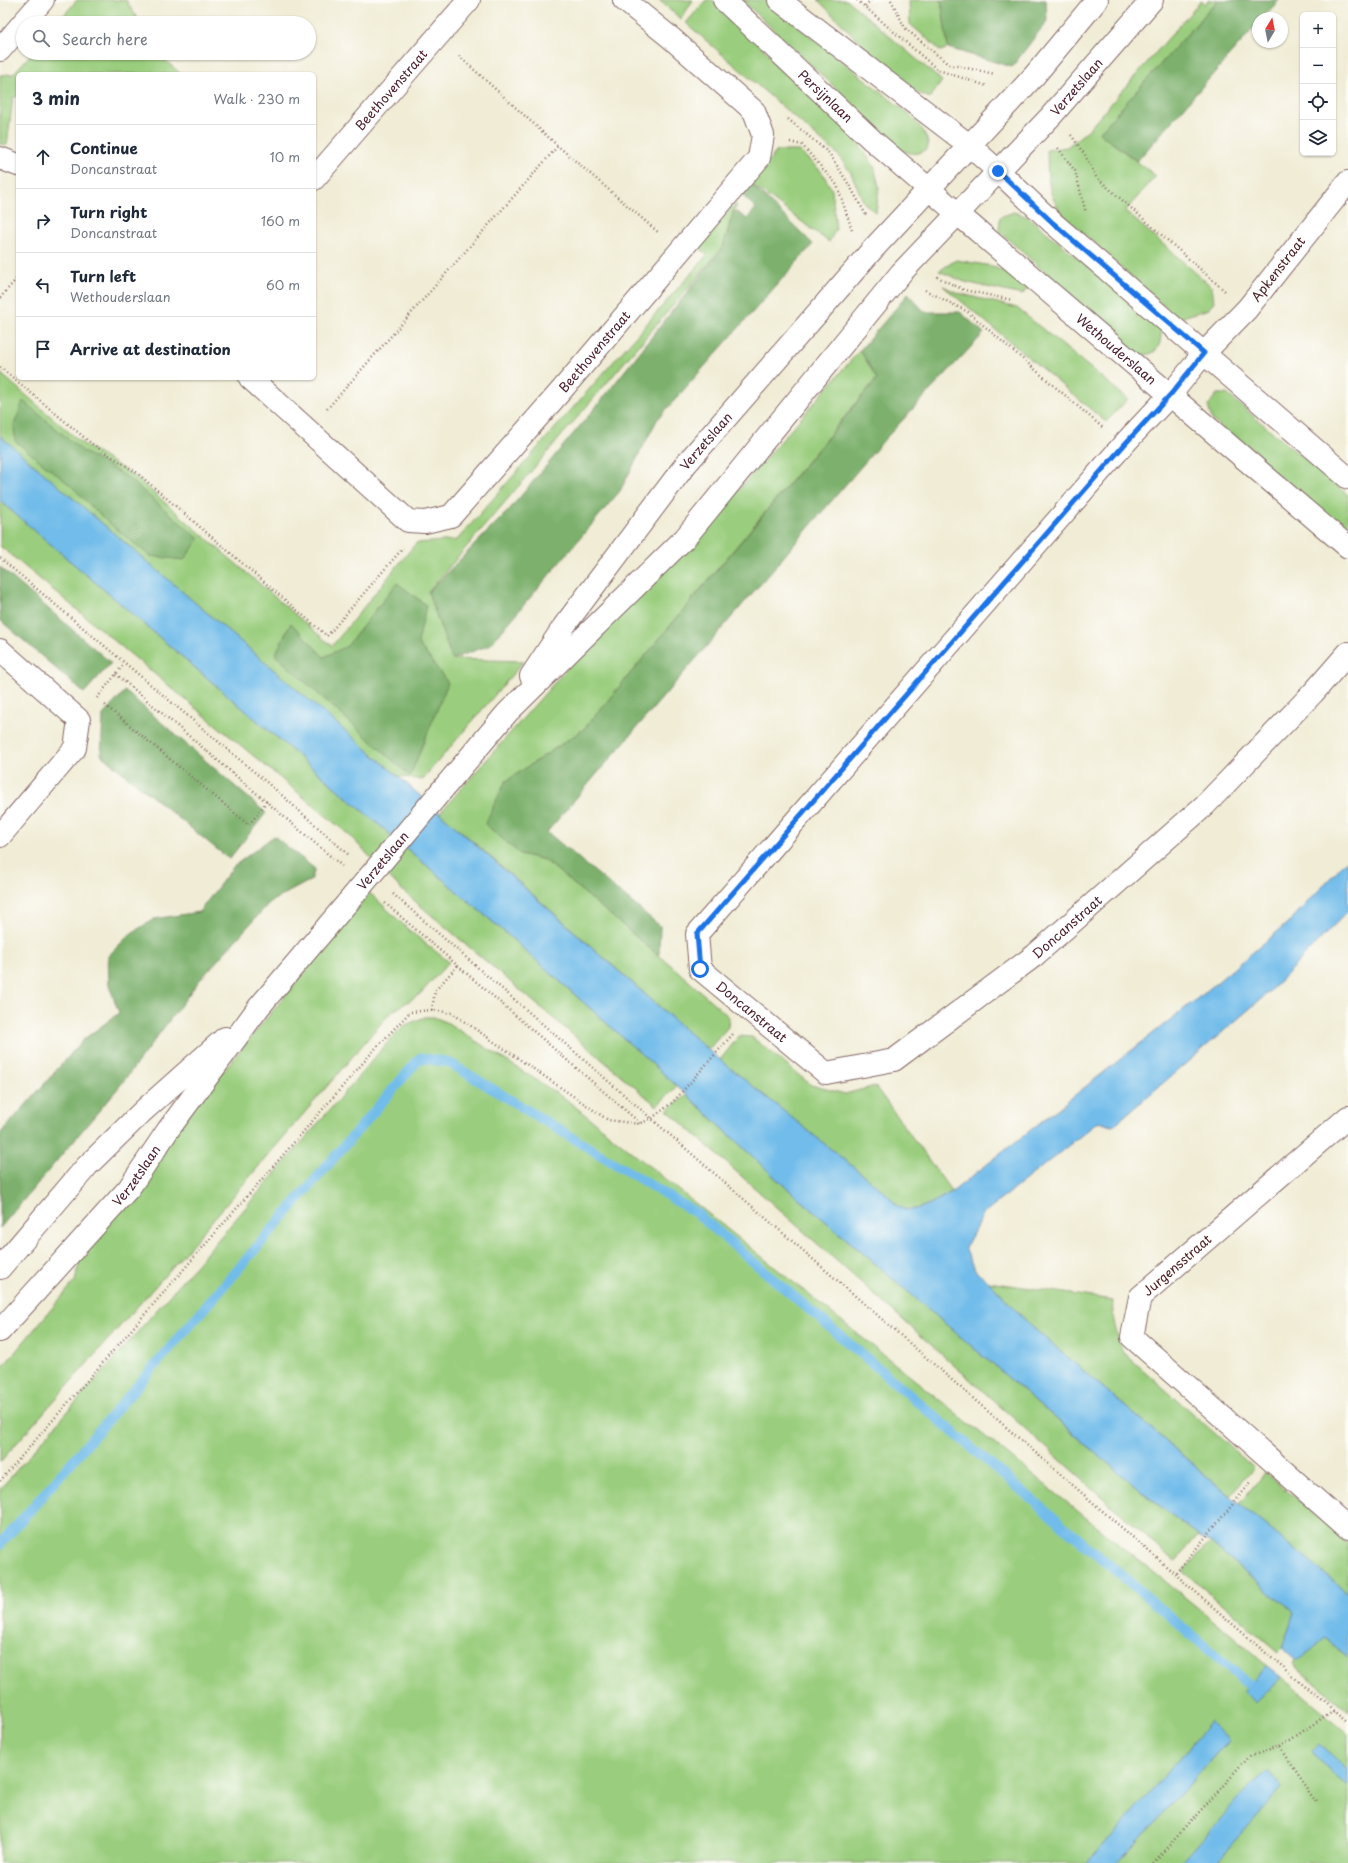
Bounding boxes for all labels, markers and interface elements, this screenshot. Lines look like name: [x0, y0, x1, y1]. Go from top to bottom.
north arrow: [1252, 12, 1288, 48]
map controls: [1300, 12, 1336, 156]
button: +: [1300, 12, 1336, 48]
search box: [16, 16, 316, 60]
icon: search: [30, 27, 52, 49]
text: Search here: [62, 27, 148, 50]
street label: Beethovenstraat: [350, 45, 431, 134]
button: −: [1300, 48, 1336, 84]
street label: Verzetslaan: [1045, 53, 1107, 120]
street label: Persijnlaan: [794, 65, 858, 127]
button: locate: [1300, 84, 1336, 120]
text: 3 min: [32, 85, 80, 111]
text: Walk · 230 m: [213, 89, 300, 108]
button: layers: [1300, 120, 1336, 156]
text: Continue: [70, 136, 138, 159]
icon: ahead: [32, 146, 54, 168]
text: 10 m: [270, 147, 300, 166]
text: Doncanstraat: [70, 159, 157, 178]
route end: [989, 162, 1007, 180]
text: Turn right: [70, 200, 147, 223]
icon: right: [32, 210, 54, 232]
text: 160 m: [261, 211, 300, 230]
text: Doncanstraat: [70, 223, 157, 242]
street label: Apkenstraat: [1246, 232, 1309, 305]
text: Turn left: [70, 264, 136, 287]
icon: left: [32, 274, 54, 296]
text: 60 m: [266, 275, 300, 294]
text: Wethouderslaan: [70, 287, 171, 306]
street label: Beethovenstraat: [554, 306, 634, 396]
street label: Wethouderslaan: [1072, 309, 1161, 389]
text: Arrive at destination: [70, 337, 231, 360]
icon: arrive: [32, 338, 54, 360]
street label: Verzetslaan: [675, 408, 736, 474]
street label: Verzetslaan: [352, 827, 413, 894]
street label: Doncanstraat: [1028, 891, 1106, 963]
route start: [691, 960, 709, 978]
street label: Doncanstraat: [712, 976, 792, 1046]
street label: Verzetslaan: [107, 1141, 164, 1210]
street label: Jurgensstraat: [1138, 1229, 1215, 1300]

